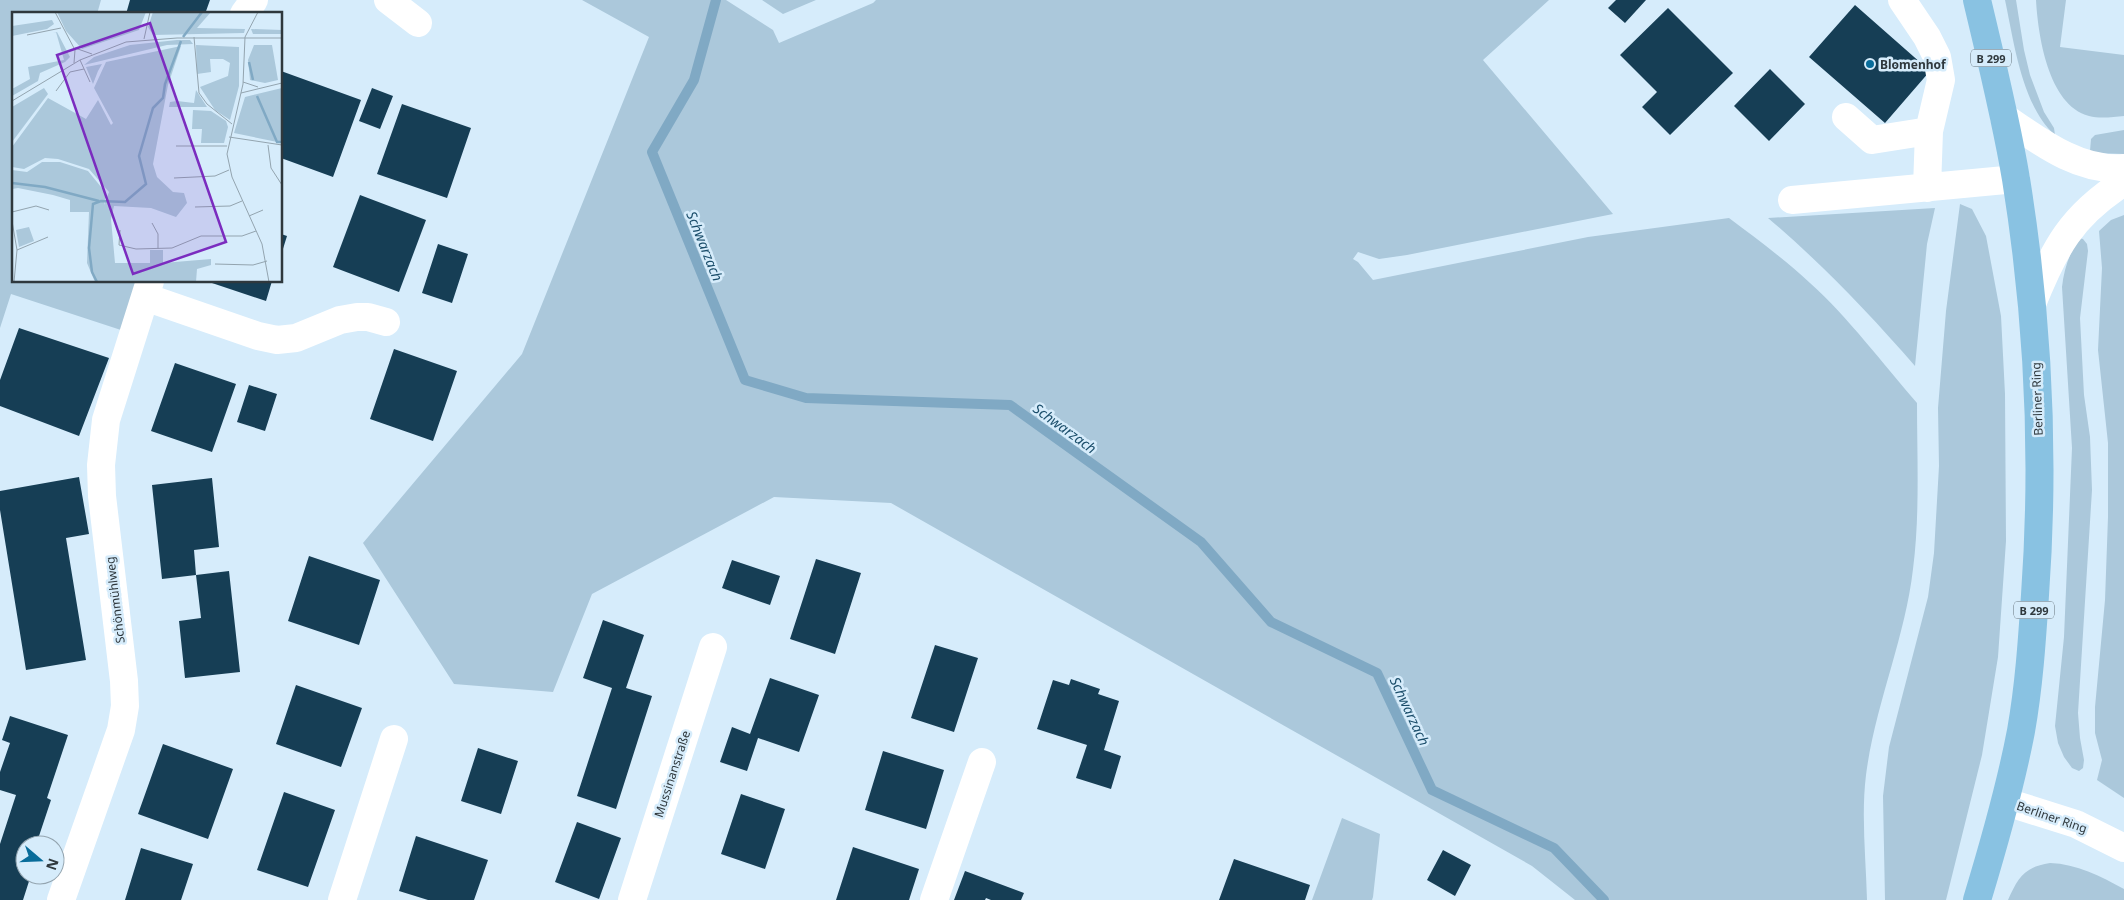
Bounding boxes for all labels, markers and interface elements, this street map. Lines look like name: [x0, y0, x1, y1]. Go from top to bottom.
inset map: [12, 12, 282, 282]
road number: B 299: [1971, 49, 2011, 66]
place label: Blomenhof: [1880, 56, 1947, 73]
marker: Blomenhof: [1864, 58, 1876, 70]
water label: Schwarzach: [682, 208, 728, 284]
street label: Berliner Ring: [2027, 362, 2047, 436]
water label: Schwarzach: [1030, 399, 1100, 457]
street label: Schönmühlweg: [101, 556, 129, 644]
road number: B 299: [2014, 602, 2054, 618]
water label: Schwarzach: [1386, 674, 1434, 748]
street label: Mussinanstraße: [650, 728, 694, 820]
street label: Berliner Ring: [2015, 797, 2089, 837]
north arrow: [15, 835, 65, 885]
text: N: [42, 856, 64, 873]

